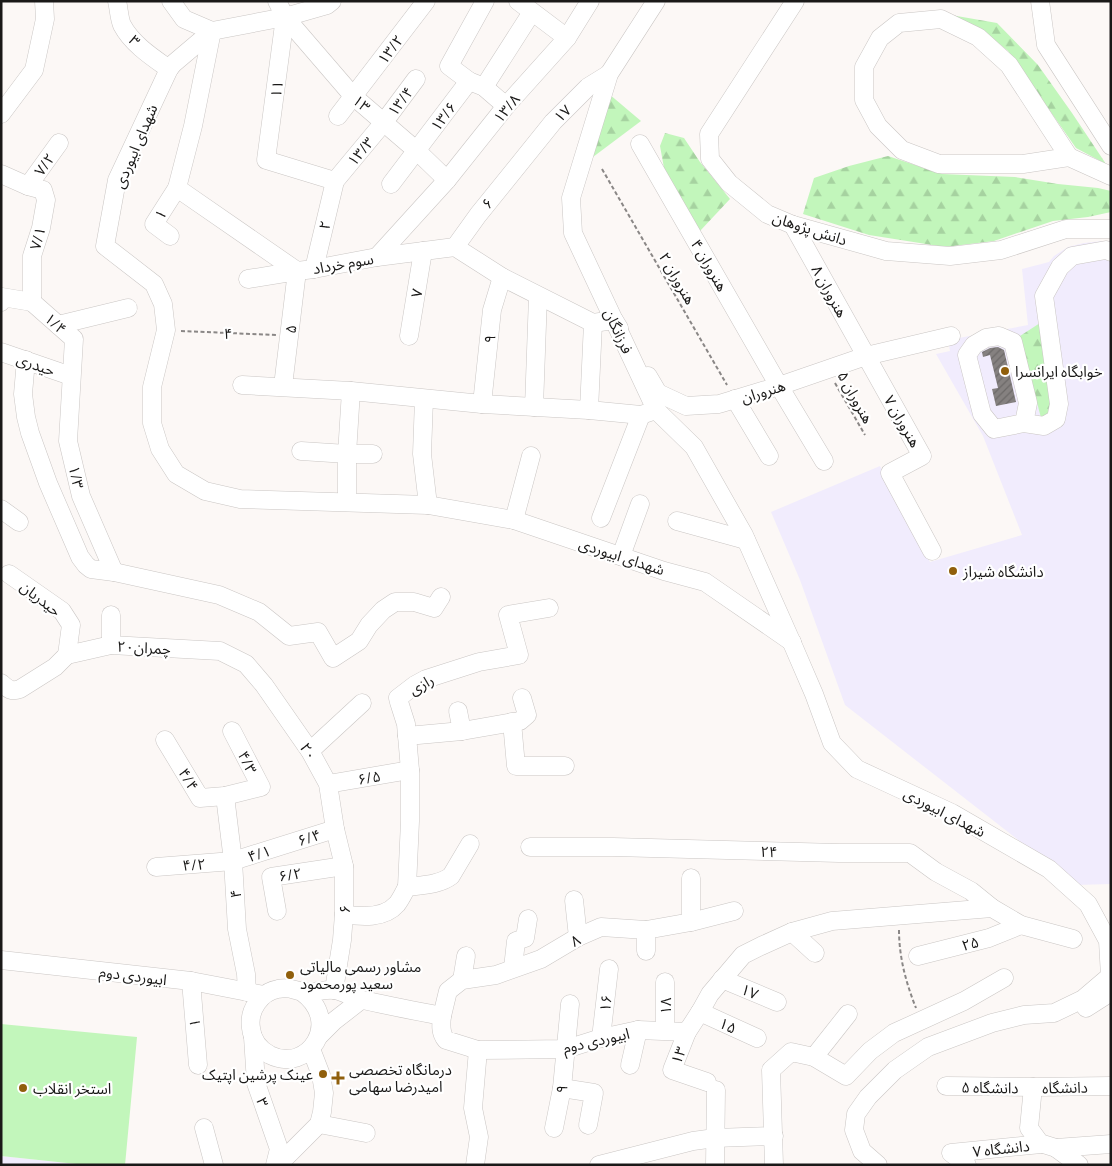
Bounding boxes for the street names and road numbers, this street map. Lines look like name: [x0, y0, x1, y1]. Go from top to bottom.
street label: ۳: [125, 31, 145, 50]
street label: ۱۳/۲: [373, 31, 407, 67]
street label: ۱۱: [266, 79, 286, 99]
street label: ۱۳/۴: [383, 83, 417, 119]
street label: ۱۳/۸: [489, 90, 523, 126]
street label: ۱۳: [350, 91, 375, 116]
street label: ۱۳/۶: [426, 98, 460, 134]
street label: ۱۷: [550, 100, 575, 125]
street label: شهدای ابیوردی: [109, 101, 162, 191]
street label: ۱۳/۳: [343, 133, 377, 169]
street label: ۷/۲: [30, 149, 58, 179]
street label: ۶: [477, 194, 497, 212]
street label: ۱: [150, 206, 170, 222]
street label: دانش پژوهان: [770, 208, 849, 251]
street label: ۲: [314, 219, 334, 231]
street label: ۷/۱: [25, 224, 49, 252]
street label: هنروران ۴: [687, 236, 732, 295]
street label: سوم خرداد: [311, 249, 376, 280]
street label: هنروران ۲: [655, 249, 700, 308]
street label: هنروران ۸: [807, 262, 852, 321]
street label: ۷: [406, 287, 426, 299]
street label: فرزانگان: [600, 306, 637, 357]
street label: ۱/۴: [41, 309, 71, 337]
street label: ۴: [223, 324, 233, 342]
street label: ۵: [281, 324, 299, 334]
street label: ۹: [480, 334, 498, 344]
street label: حیدری: [14, 349, 58, 380]
street label: هنروران ۵: [833, 368, 878, 427]
street label: هنروران: [739, 376, 788, 407]
street label: هنروران ۷: [880, 392, 925, 451]
street label: ۱/۳: [66, 464, 88, 491]
street label: شهدای ابیوردی: [576, 534, 667, 579]
street label: حیدریان: [16, 577, 65, 620]
street label: چمران۲۰: [116, 637, 172, 659]
street label: رازی: [405, 670, 437, 699]
street label: ۲۰: [297, 739, 321, 763]
street label: ۴/۳: [235, 748, 261, 777]
street label: ۴/۴: [175, 764, 203, 794]
street label: ۶/۵: [356, 766, 382, 788]
street label: شهدای ابیوردی: [901, 784, 989, 841]
street label: ۶/۴: [295, 825, 323, 849]
street label: ۴/۱: [245, 841, 273, 865]
street label: ۲۴: [760, 842, 778, 860]
street label: ۴/۲: [182, 854, 206, 874]
street label: ۶/۲: [277, 863, 303, 885]
street label: ۴: [226, 889, 244, 899]
street label: ۶: [335, 905, 353, 913]
street label: ۸: [567, 930, 584, 950]
street label: ۲۵: [959, 932, 981, 954]
street label: ابیوردی دوم: [98, 962, 168, 991]
street label: ۱۷: [739, 979, 762, 1003]
street label: ۱۶: [595, 994, 615, 1012]
street label: ۱۸: [656, 997, 674, 1015]
street label: ۱۵: [716, 1013, 740, 1037]
street label: ۱: [185, 1018, 203, 1028]
street label: ابیوردی دوم: [561, 1024, 632, 1059]
street label: ۱۳: [666, 1043, 690, 1066]
street label: ۵ دانشگاه: [961, 1078, 1019, 1096]
street label: دانشگاه: [1042, 1078, 1088, 1096]
street label: ۹: [551, 1083, 571, 1095]
street label: ۳: [253, 1095, 273, 1109]
street label: ۷ دانشگاه: [972, 1136, 1030, 1160]

